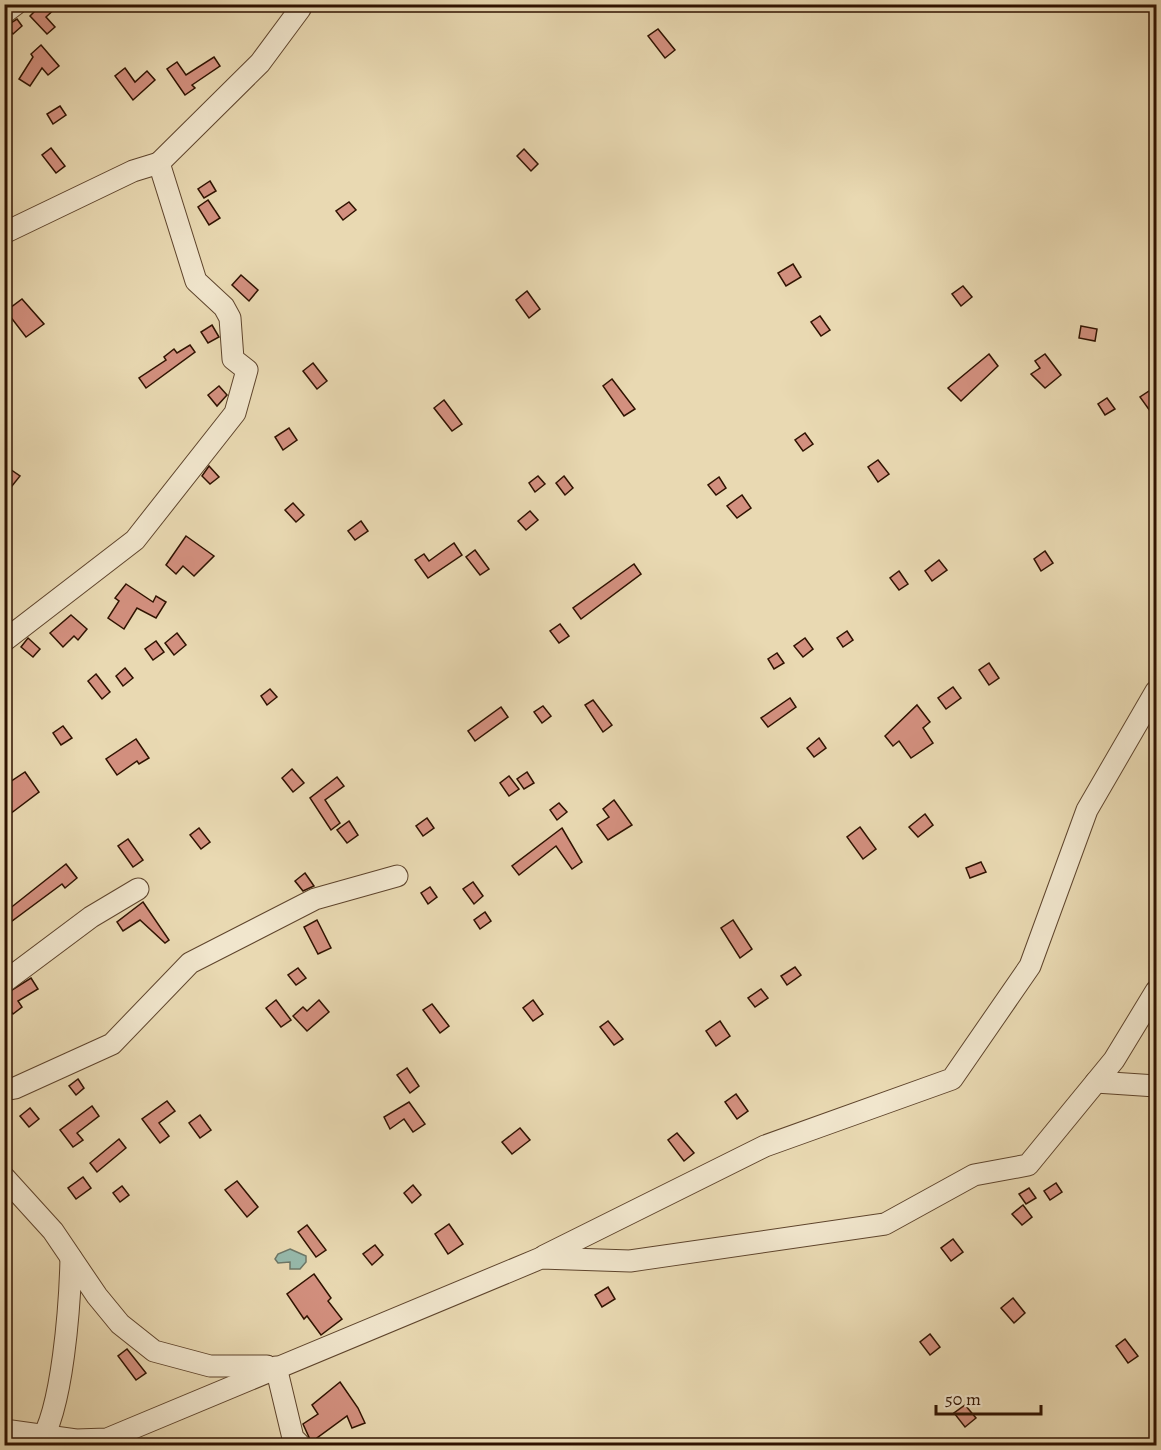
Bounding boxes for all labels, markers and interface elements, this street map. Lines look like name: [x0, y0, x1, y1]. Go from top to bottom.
scale bar: [936, 1378, 1041, 1416]
text: 50 m: [945, 1387, 981, 1411]

